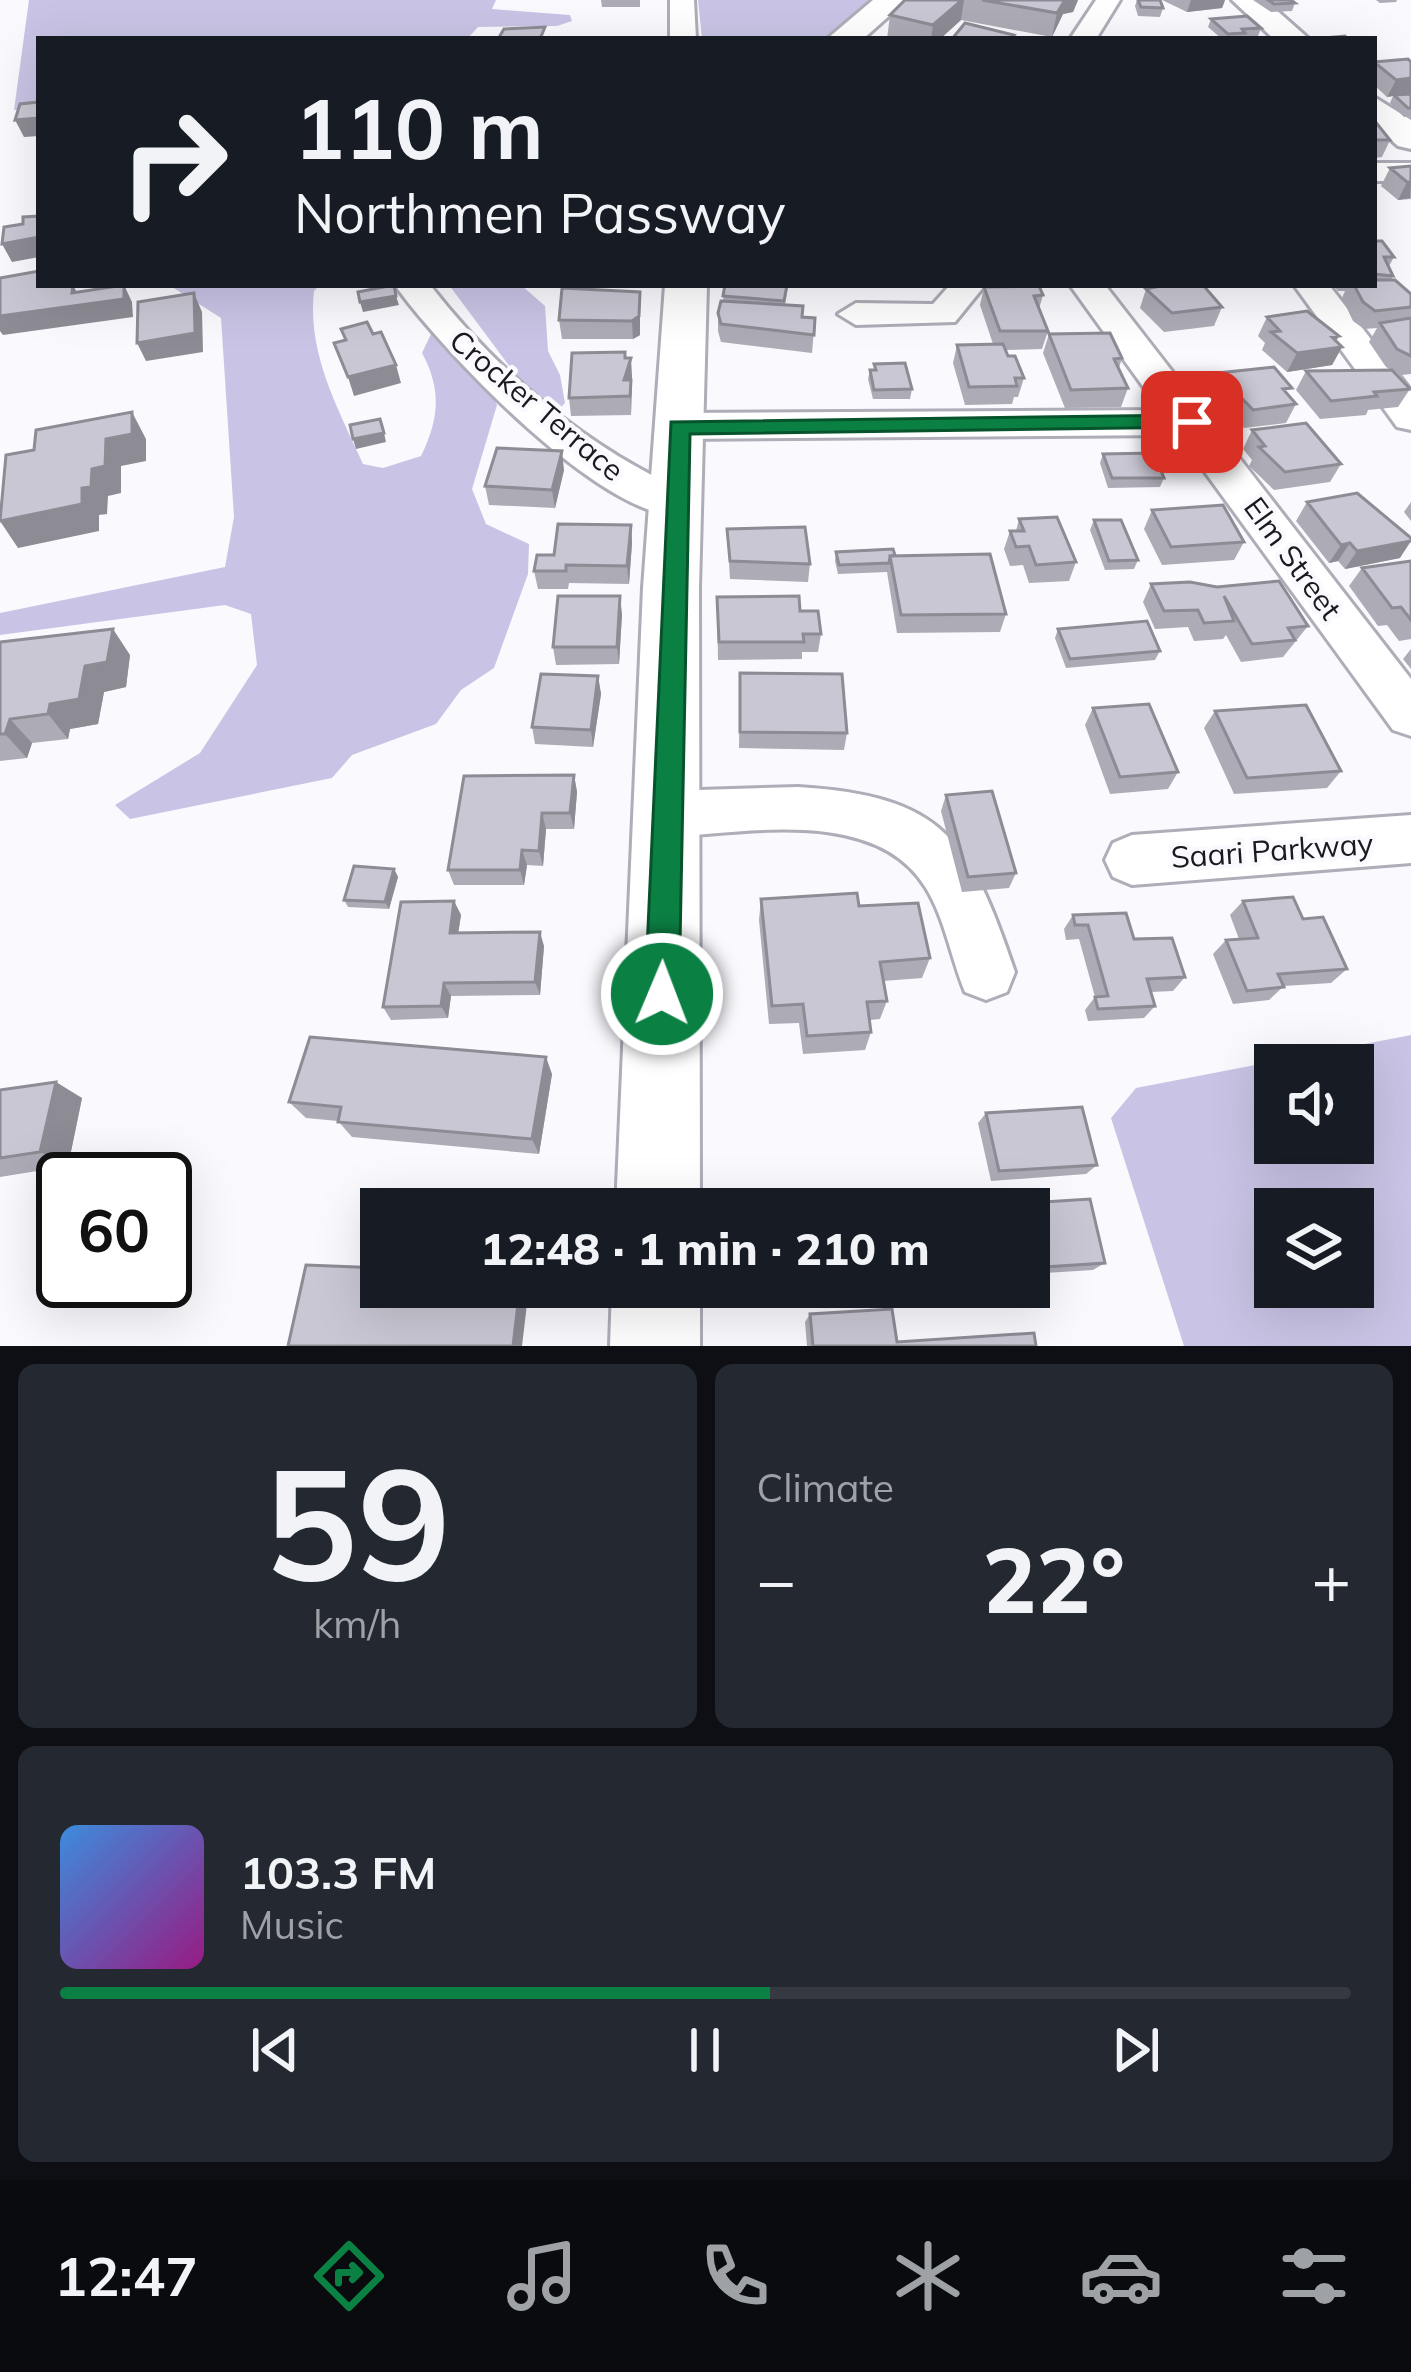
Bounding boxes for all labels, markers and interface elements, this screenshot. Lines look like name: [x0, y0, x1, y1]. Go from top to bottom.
text: 110 m: [294, 75, 544, 180]
icon: right: [96, 84, 252, 240]
text: Northmen Passway: [294, 179, 786, 247]
street label: Crocker Terrace: [442, 321, 632, 489]
pin: [1141, 371, 1243, 473]
icon: arrive: [1159, 389, 1225, 455]
street label: Elm Street: [1236, 489, 1350, 627]
street label: Saari Parkway: [1170, 824, 1375, 876]
position arrow: [599, 931, 725, 1057]
map controls: [1254, 1044, 1374, 1308]
button: sound: [1254, 1044, 1374, 1164]
speed limit sign: 60: [36, 1152, 192, 1308]
button: layers: [1254, 1188, 1374, 1308]
text: 12:48 · 1 min · 210 m: [480, 1220, 930, 1276]
text: 59: [264, 1423, 451, 1619]
text: Climate: [757, 1463, 894, 1512]
text: 22°: [982, 1523, 1125, 1636]
text: −: [757, 1538, 796, 1621]
text: +: [1311, 1538, 1351, 1621]
text: km/h: [313, 1599, 401, 1648]
text: 103.3 FM: [240, 1844, 436, 1900]
text: Music: [240, 1900, 344, 1949]
icon: previous: [242, 2017, 308, 2083]
icon: pause: [672, 2017, 738, 2083]
icon: next: [1103, 2017, 1169, 2083]
icon: directions: [307, 2234, 391, 2318]
icon: music: [500, 2234, 584, 2318]
icon: phone: [693, 2234, 777, 2318]
icon: climate: [886, 2234, 970, 2318]
icon: car: [1079, 2234, 1163, 2318]
icon: filters: [1272, 2234, 1356, 2318]
text: 12:47: [55, 2242, 198, 2310]

